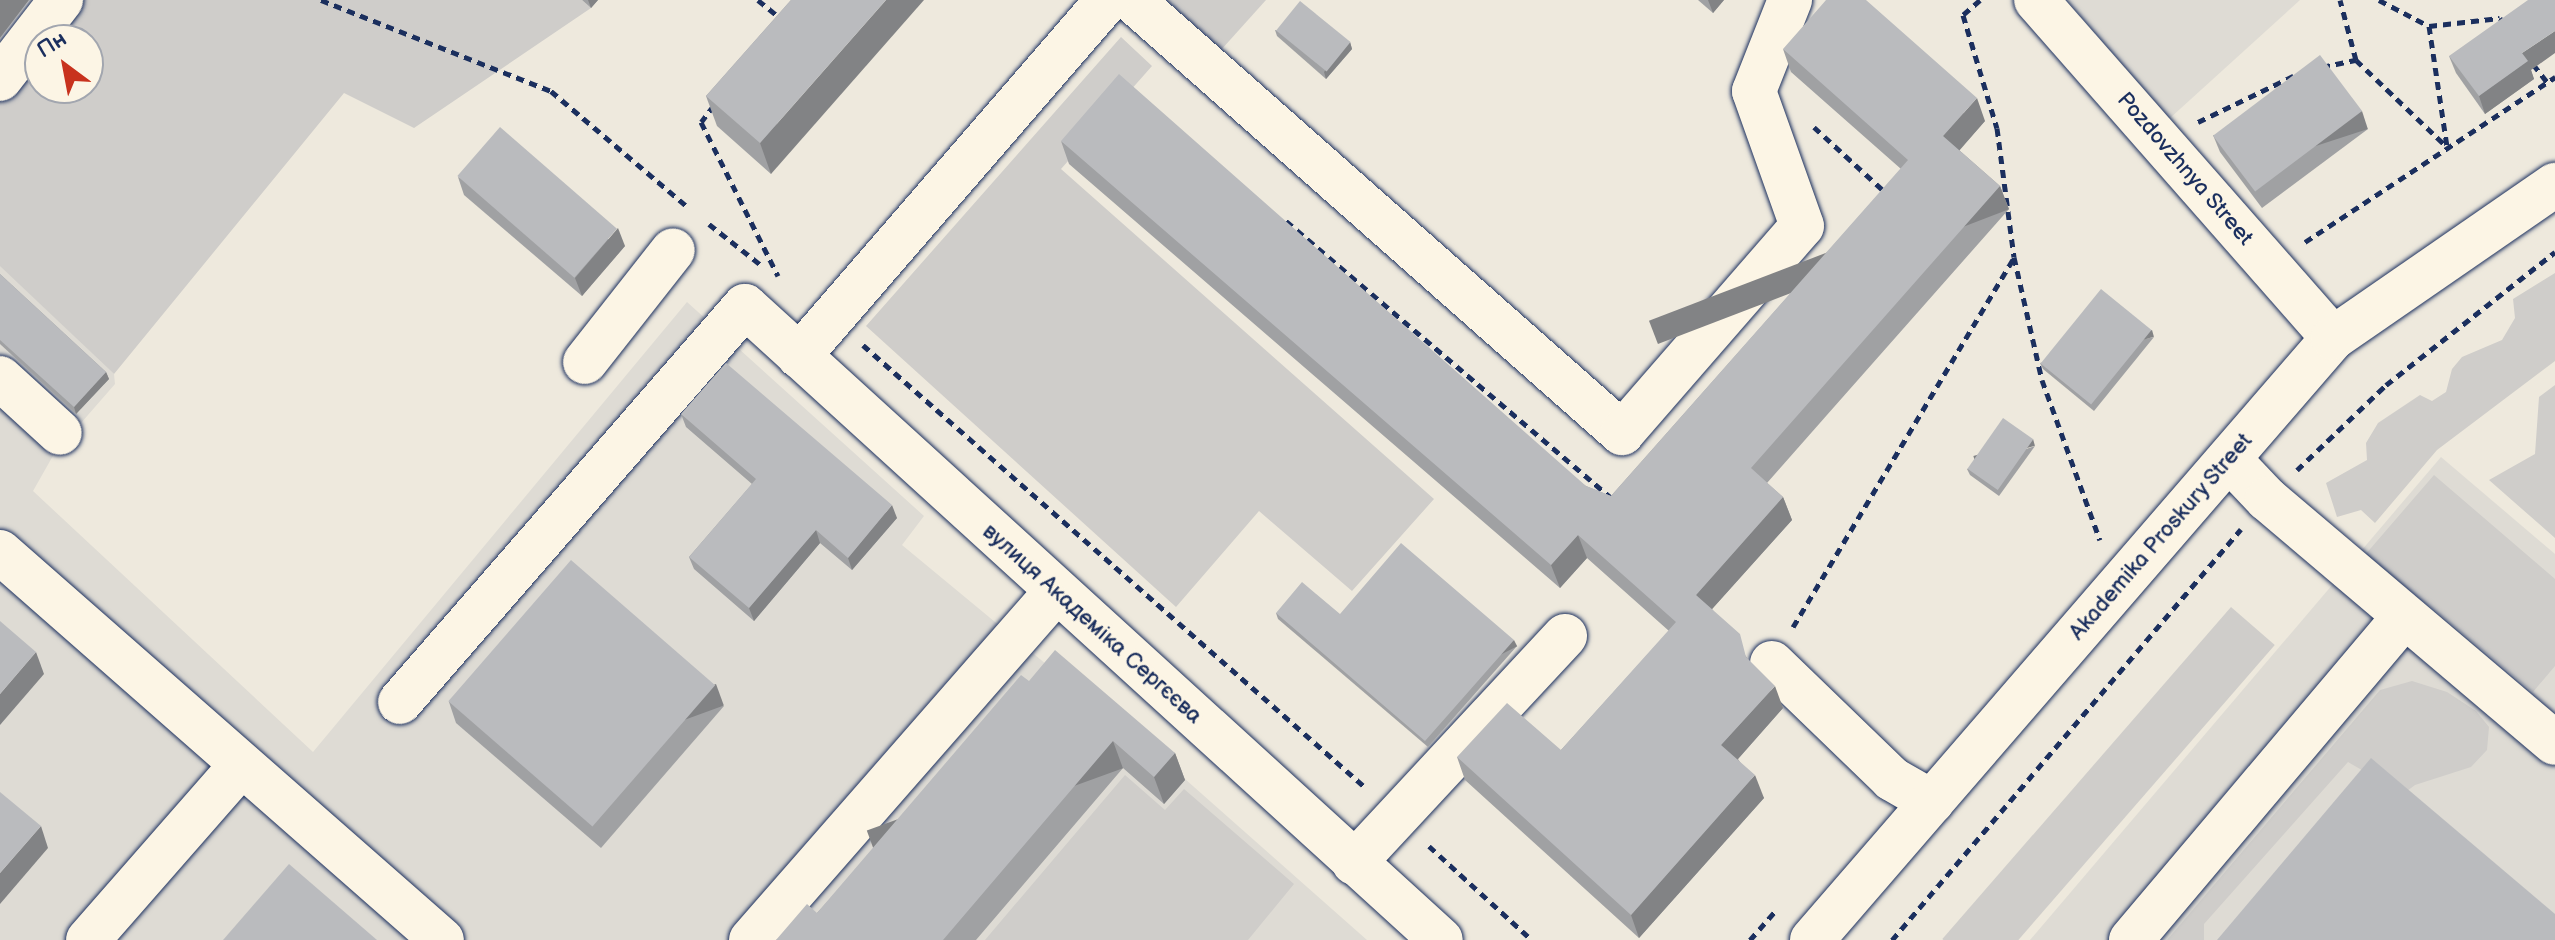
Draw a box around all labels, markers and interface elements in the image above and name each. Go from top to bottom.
north arrow [24,24,104,104]
text: Пн [32,26,72,64]
street label: Pozdovzhnya Street [2111,87,2259,251]
street label: Akademika Proskury Street [2063,428,2259,646]
street label: вулиця Академіка Сергєєва [977,519,1207,729]

